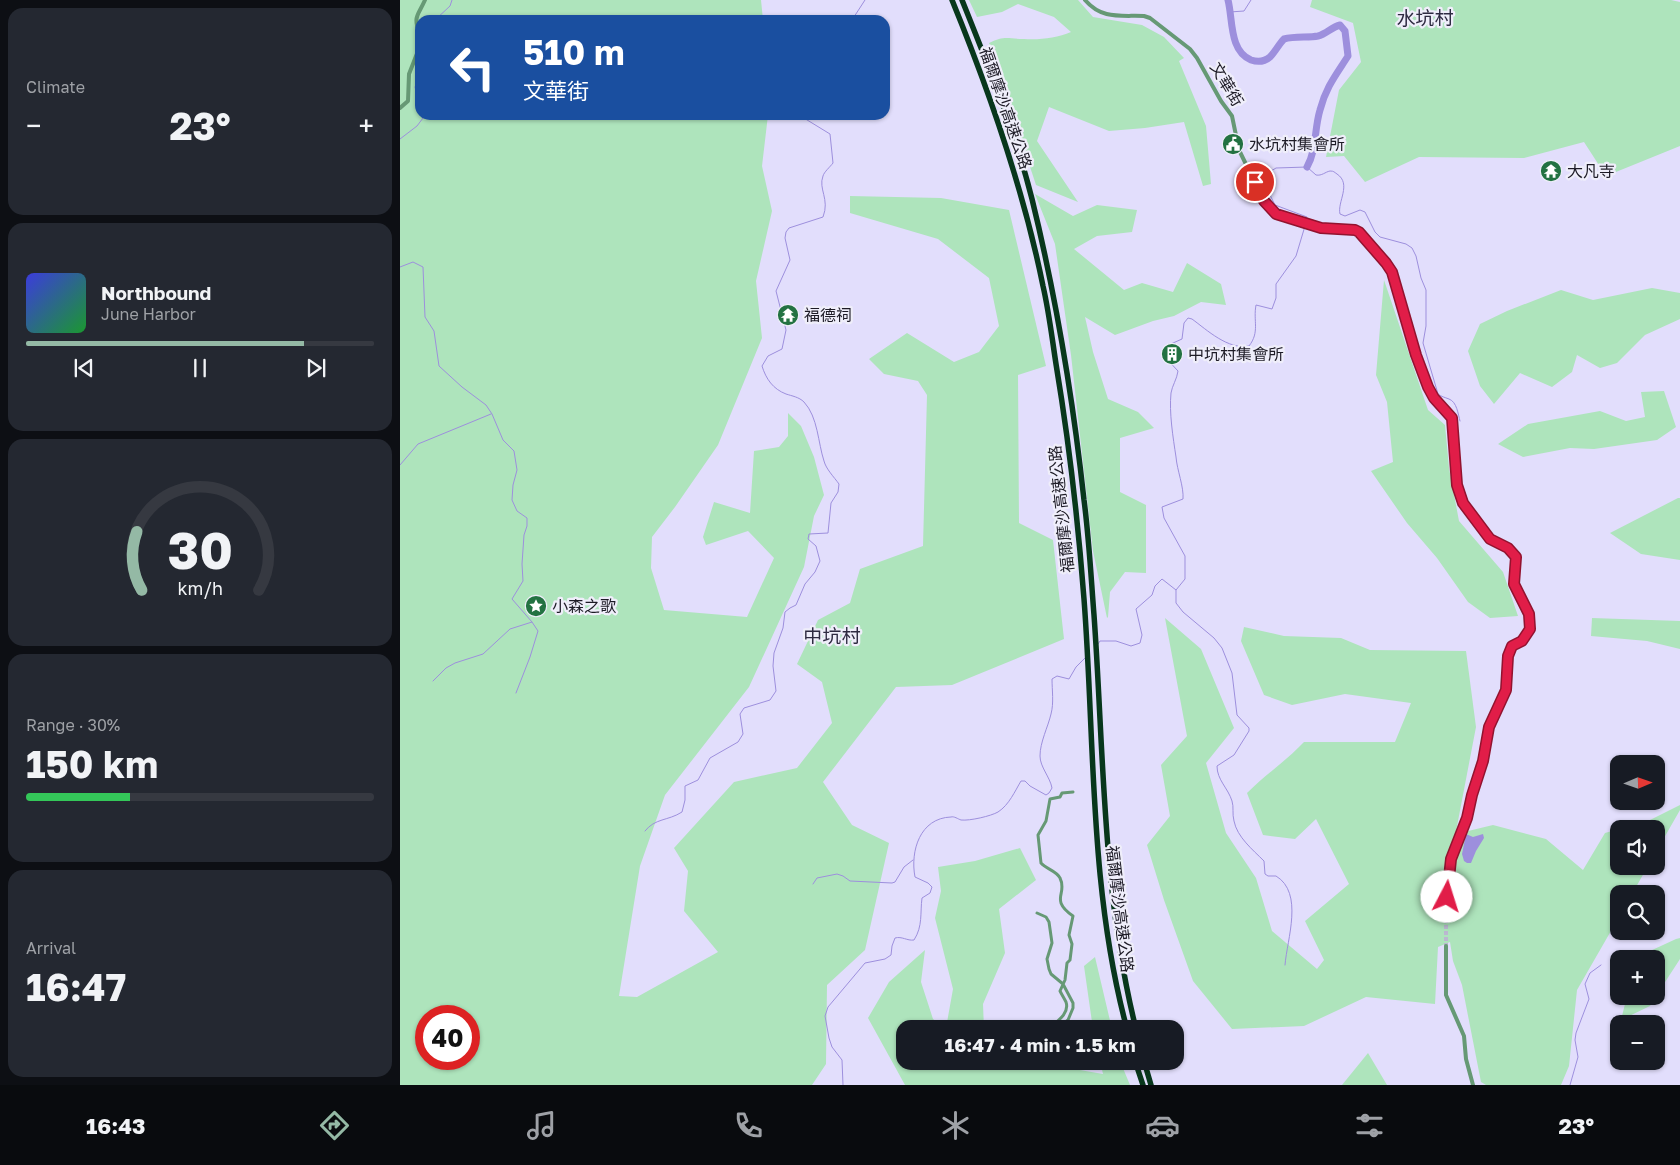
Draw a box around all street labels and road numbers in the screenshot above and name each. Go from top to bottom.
street label: 福爾摩沙高速公路 [976,44,1036,172]
street label: 文華街 [1206,58,1248,110]
street label: 福爾摩沙高速公路 [1044,444,1078,574]
street label: 福爾摩沙高速公路 [1102,844,1138,974]

